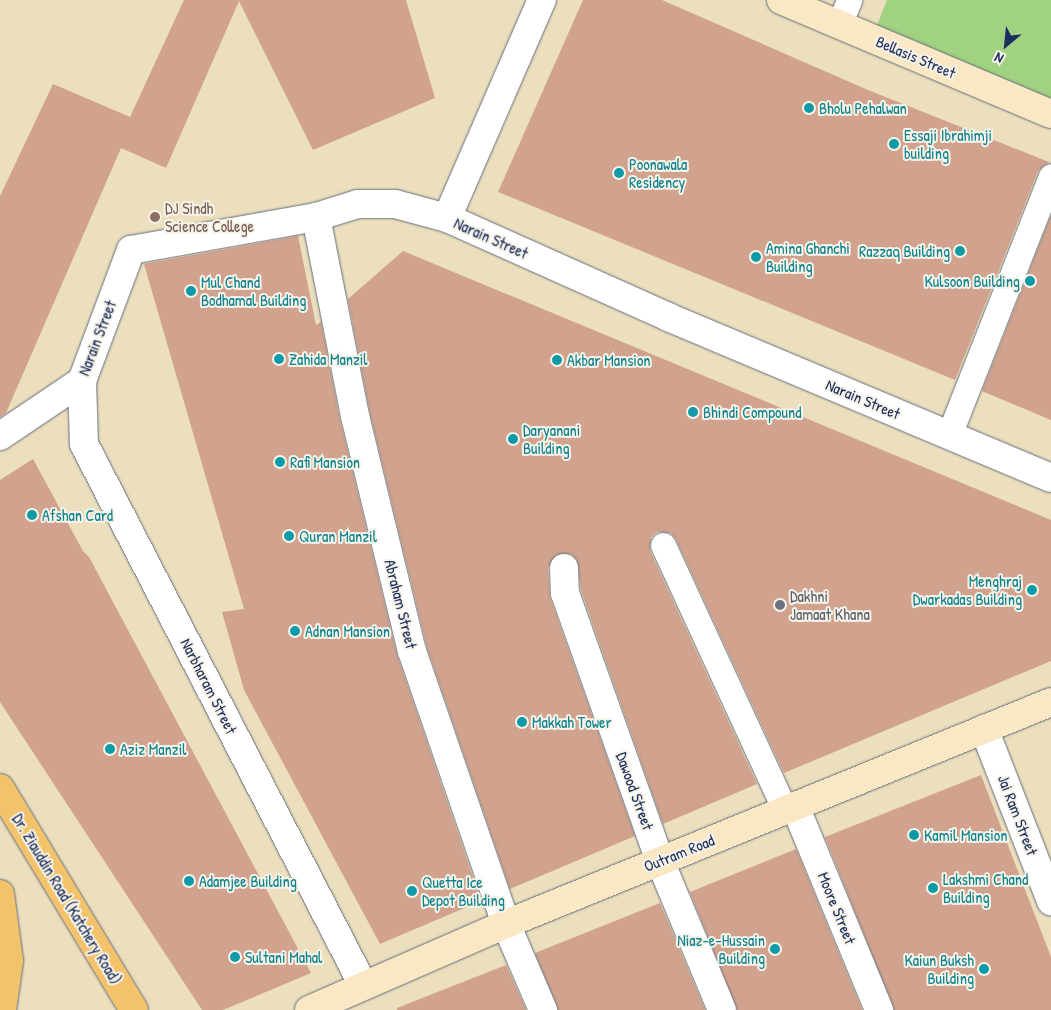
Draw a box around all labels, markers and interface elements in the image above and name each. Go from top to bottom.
north arrow [981,20,1031,70]
street label: Bellasis Street [873,32,959,82]
text: N [991,49,1006,69]
place label: Bholu Pehalwan [819,98,907,118]
marker: Bholu Pehalwan [803,102,815,114]
place label: Essaji Ibrahimji building [904,125,992,163]
marker: Essaji Ibrahimji building [888,138,900,150]
place label: Poonawala Residency [629,154,687,192]
marker: Poonawala Residency [613,167,625,179]
place label: DJ Sindh Science College [165,198,254,236]
marker: DJ Sindh Science College [149,211,161,223]
street label: Narain Street [451,213,531,263]
place label: Amina Ghanchi Building [766,238,850,276]
place label: Razzaq Building [859,241,950,261]
marker: Razzaq Building [954,245,966,257]
marker: Amina Ghanchi Building [750,251,762,263]
place label: Kulsoon Building [924,271,1020,291]
place label: Mul Chand Bodhamal Building [201,272,306,310]
marker: Kulsoon Building [1024,275,1036,287]
marker: Mul Chand Bodhamal Building [185,285,197,297]
street label: Narain Street [74,298,120,378]
place label: Zahida Manzil [289,349,368,369]
place label: Akbar Mansion [567,350,651,370]
marker: Zahida Manzil [273,353,285,365]
marker: Akbar Mansion [551,354,563,366]
street label: Narain Street [823,375,903,423]
place label: Bhindi Compound [703,402,801,422]
marker: Bhindi Compound [687,406,699,418]
place label: Daryanani Building [523,420,580,458]
marker: Daryanani Building [507,433,519,445]
place label: Rafi Mansion [290,452,360,472]
marker: Rafi Mansion [274,456,286,468]
place label: Afshan Card [42,505,113,525]
marker: Afshan Card [26,509,38,521]
place label: Quran Manzil [299,526,377,546]
marker: Quran Manzil [283,530,295,542]
street label: Abraham Street [381,557,421,651]
place label: Menghraj Dwarkadas Building [913,571,1022,609]
marker: Menghraj Dwarkadas Building [1026,584,1038,596]
place label: Dakhni Jamaat Khana [790,586,870,624]
marker: Dakhni Jamaat Khana [774,599,786,611]
place label: Adnan Mansion [305,621,390,641]
marker: Adnan Mansion [289,625,301,637]
street label: Narbharam Street [177,635,241,737]
place label: Makkah Tower [532,712,612,732]
marker: Makkah Tower [516,716,528,728]
place label: Aziz Manzil [120,739,186,759]
marker: Aziz Manzil [104,743,116,755]
street label: Dawood Street [612,749,658,833]
street label: Jai Ram Street [994,772,1042,858]
street label: Dr. Ziauddin Road (Katchery Road) [8,810,126,988]
place label: Kamil Mansion [924,825,1007,845]
marker: Kamil Mansion [908,829,920,841]
street label: Outram Road [641,830,717,876]
street label: Moore Street [814,869,860,947]
place label: Lakshmi Chand Building [943,869,1028,907]
place label: Adamjee Building [199,871,297,891]
place label: Quetta Ice Depot Building [422,872,505,910]
marker: Adamjee Building [183,875,195,887]
marker: Lakshmi Chand Building [927,882,939,894]
marker: Quetta Ice Depot Building [406,885,418,897]
place label: Niaz-e-Hussain Building [677,930,765,968]
marker: Niaz-e-Hussain Building [769,943,781,955]
place label: Sultani Mahal [245,947,322,967]
place label: Kaiun Buksh Building [904,950,974,988]
marker: Sultani Mahal [229,951,241,963]
marker: Kaiun Buksh Building [978,963,990,975]

